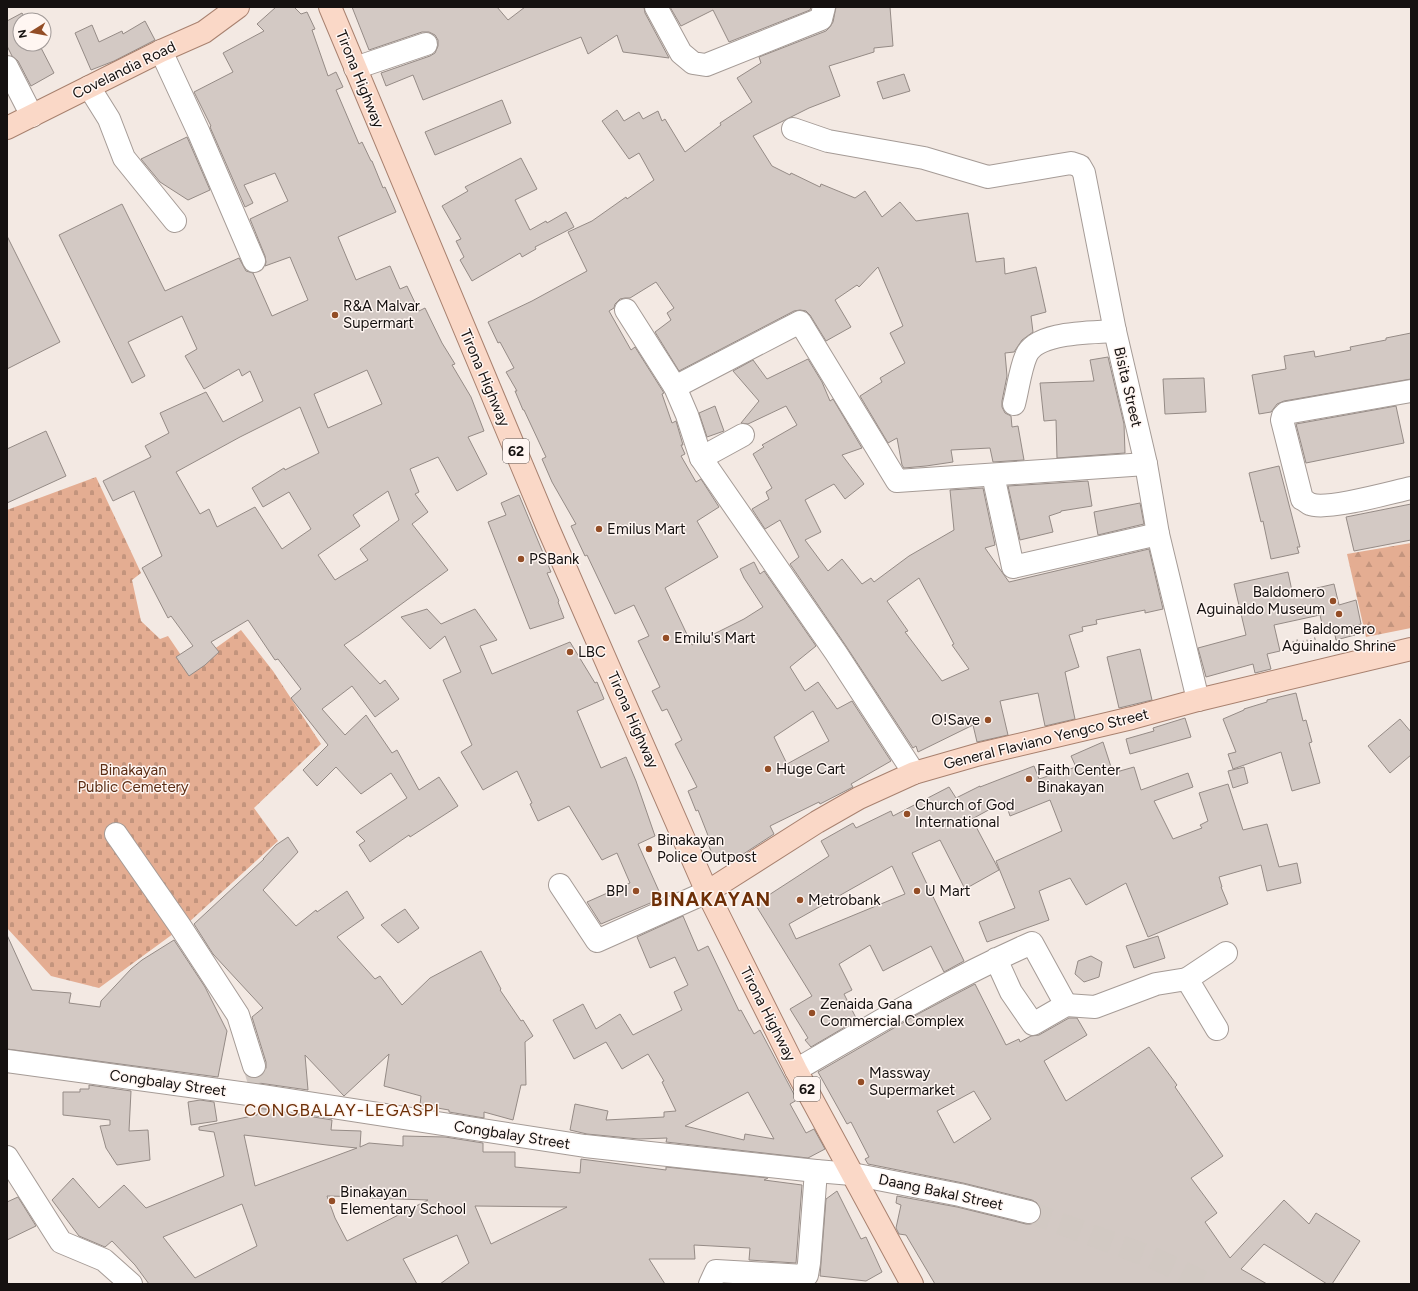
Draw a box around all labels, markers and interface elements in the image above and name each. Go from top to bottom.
north arrow [12,12,52,52]
street label: Tirona Highway [332,27,388,131]
text: N [15,28,30,39]
street label: Covelandia Road [69,37,179,103]
place label: R&A Malvar Supermart [343,297,420,332]
marker: R&A Malvar Supermart [330,310,340,320]
street label: Tirona Highway [456,327,514,430]
street label: Bisita Street [1110,345,1146,429]
road number: 62 [503,439,529,463]
place label: Emilus Mart [607,520,686,538]
marker: Emilus Mart [594,524,604,534]
place label: PSBank [529,550,580,568]
marker: PSBank [516,554,526,564]
place label: Baldomero Aguinaldo Museum [1196,583,1325,618]
marker: Baldomero Aguinaldo Museum [1328,596,1338,606]
marker: Baldomero Aguinaldo Shrine [1334,609,1344,619]
place label: Baldomero Aguinaldo Shrine [1282,620,1396,655]
place label: Emilu's Mart [674,629,756,647]
marker: Emilu's Mart [661,633,671,643]
place label: LBC [578,643,606,661]
marker: LBC [565,647,575,657]
street label: Tirona Highway [604,669,662,771]
street label: General Flaviano Yengco Street [942,705,1151,773]
place label: O!Save [931,711,980,729]
marker: O!Save [983,715,993,725]
place label: Huge Cart [776,760,846,778]
park label: Binakayan Public Cemetery [77,761,189,796]
place label: Faith Center Binakayan [1037,761,1120,796]
marker: Huge Cart [763,764,773,774]
marker: Faith Center Binakayan [1024,774,1034,784]
place label: Church of God International [915,796,1015,831]
marker: Church of God International [902,809,912,819]
place label: Binakayan Police Outpost [657,831,757,866]
marker: Binakayan Police Outpost [644,844,654,854]
place label: BPI [606,882,628,900]
place label: U Mart [925,882,971,900]
marker: BPI [631,886,641,896]
marker: U Mart [912,886,922,896]
district label: BINAKAYAN [651,888,771,911]
place label: Metrobank [808,891,881,909]
marker: Metrobank [795,895,805,905]
street label: Tirona Highway [736,964,800,1065]
place label: Zenaida Gana Commercial Complex [820,995,964,1030]
marker: Zenaida Gana Commercial Complex [807,1008,817,1018]
place label: Massway Supermarket [869,1064,955,1099]
street label: Congbalay Street [109,1066,228,1100]
road number: 62 [794,1077,820,1101]
marker: Massway Supermarket [856,1077,866,1087]
district label: CONGBALAY-LEGASPI [244,1100,440,1120]
street label: Congbalay Street [453,1117,572,1153]
street label: Daang Bakal Street [877,1170,1005,1214]
place label: Binakayan Elementary School [340,1183,466,1218]
marker: Binakayan Elementary School [327,1196,337,1206]

